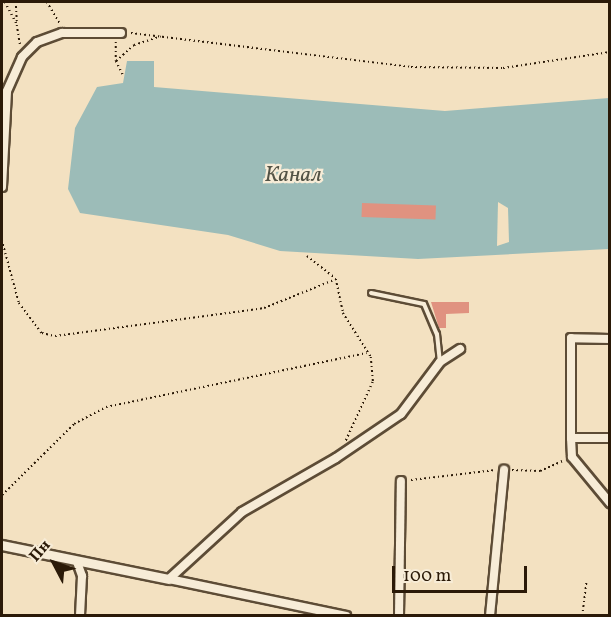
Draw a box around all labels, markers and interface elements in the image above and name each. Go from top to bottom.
water label: Канал [265,163,321,189]
north arrow [24,533,84,593]
text: Пн [25,535,56,567]
scale bar [395,554,530,592]
text: 100 m [403,564,452,589]

